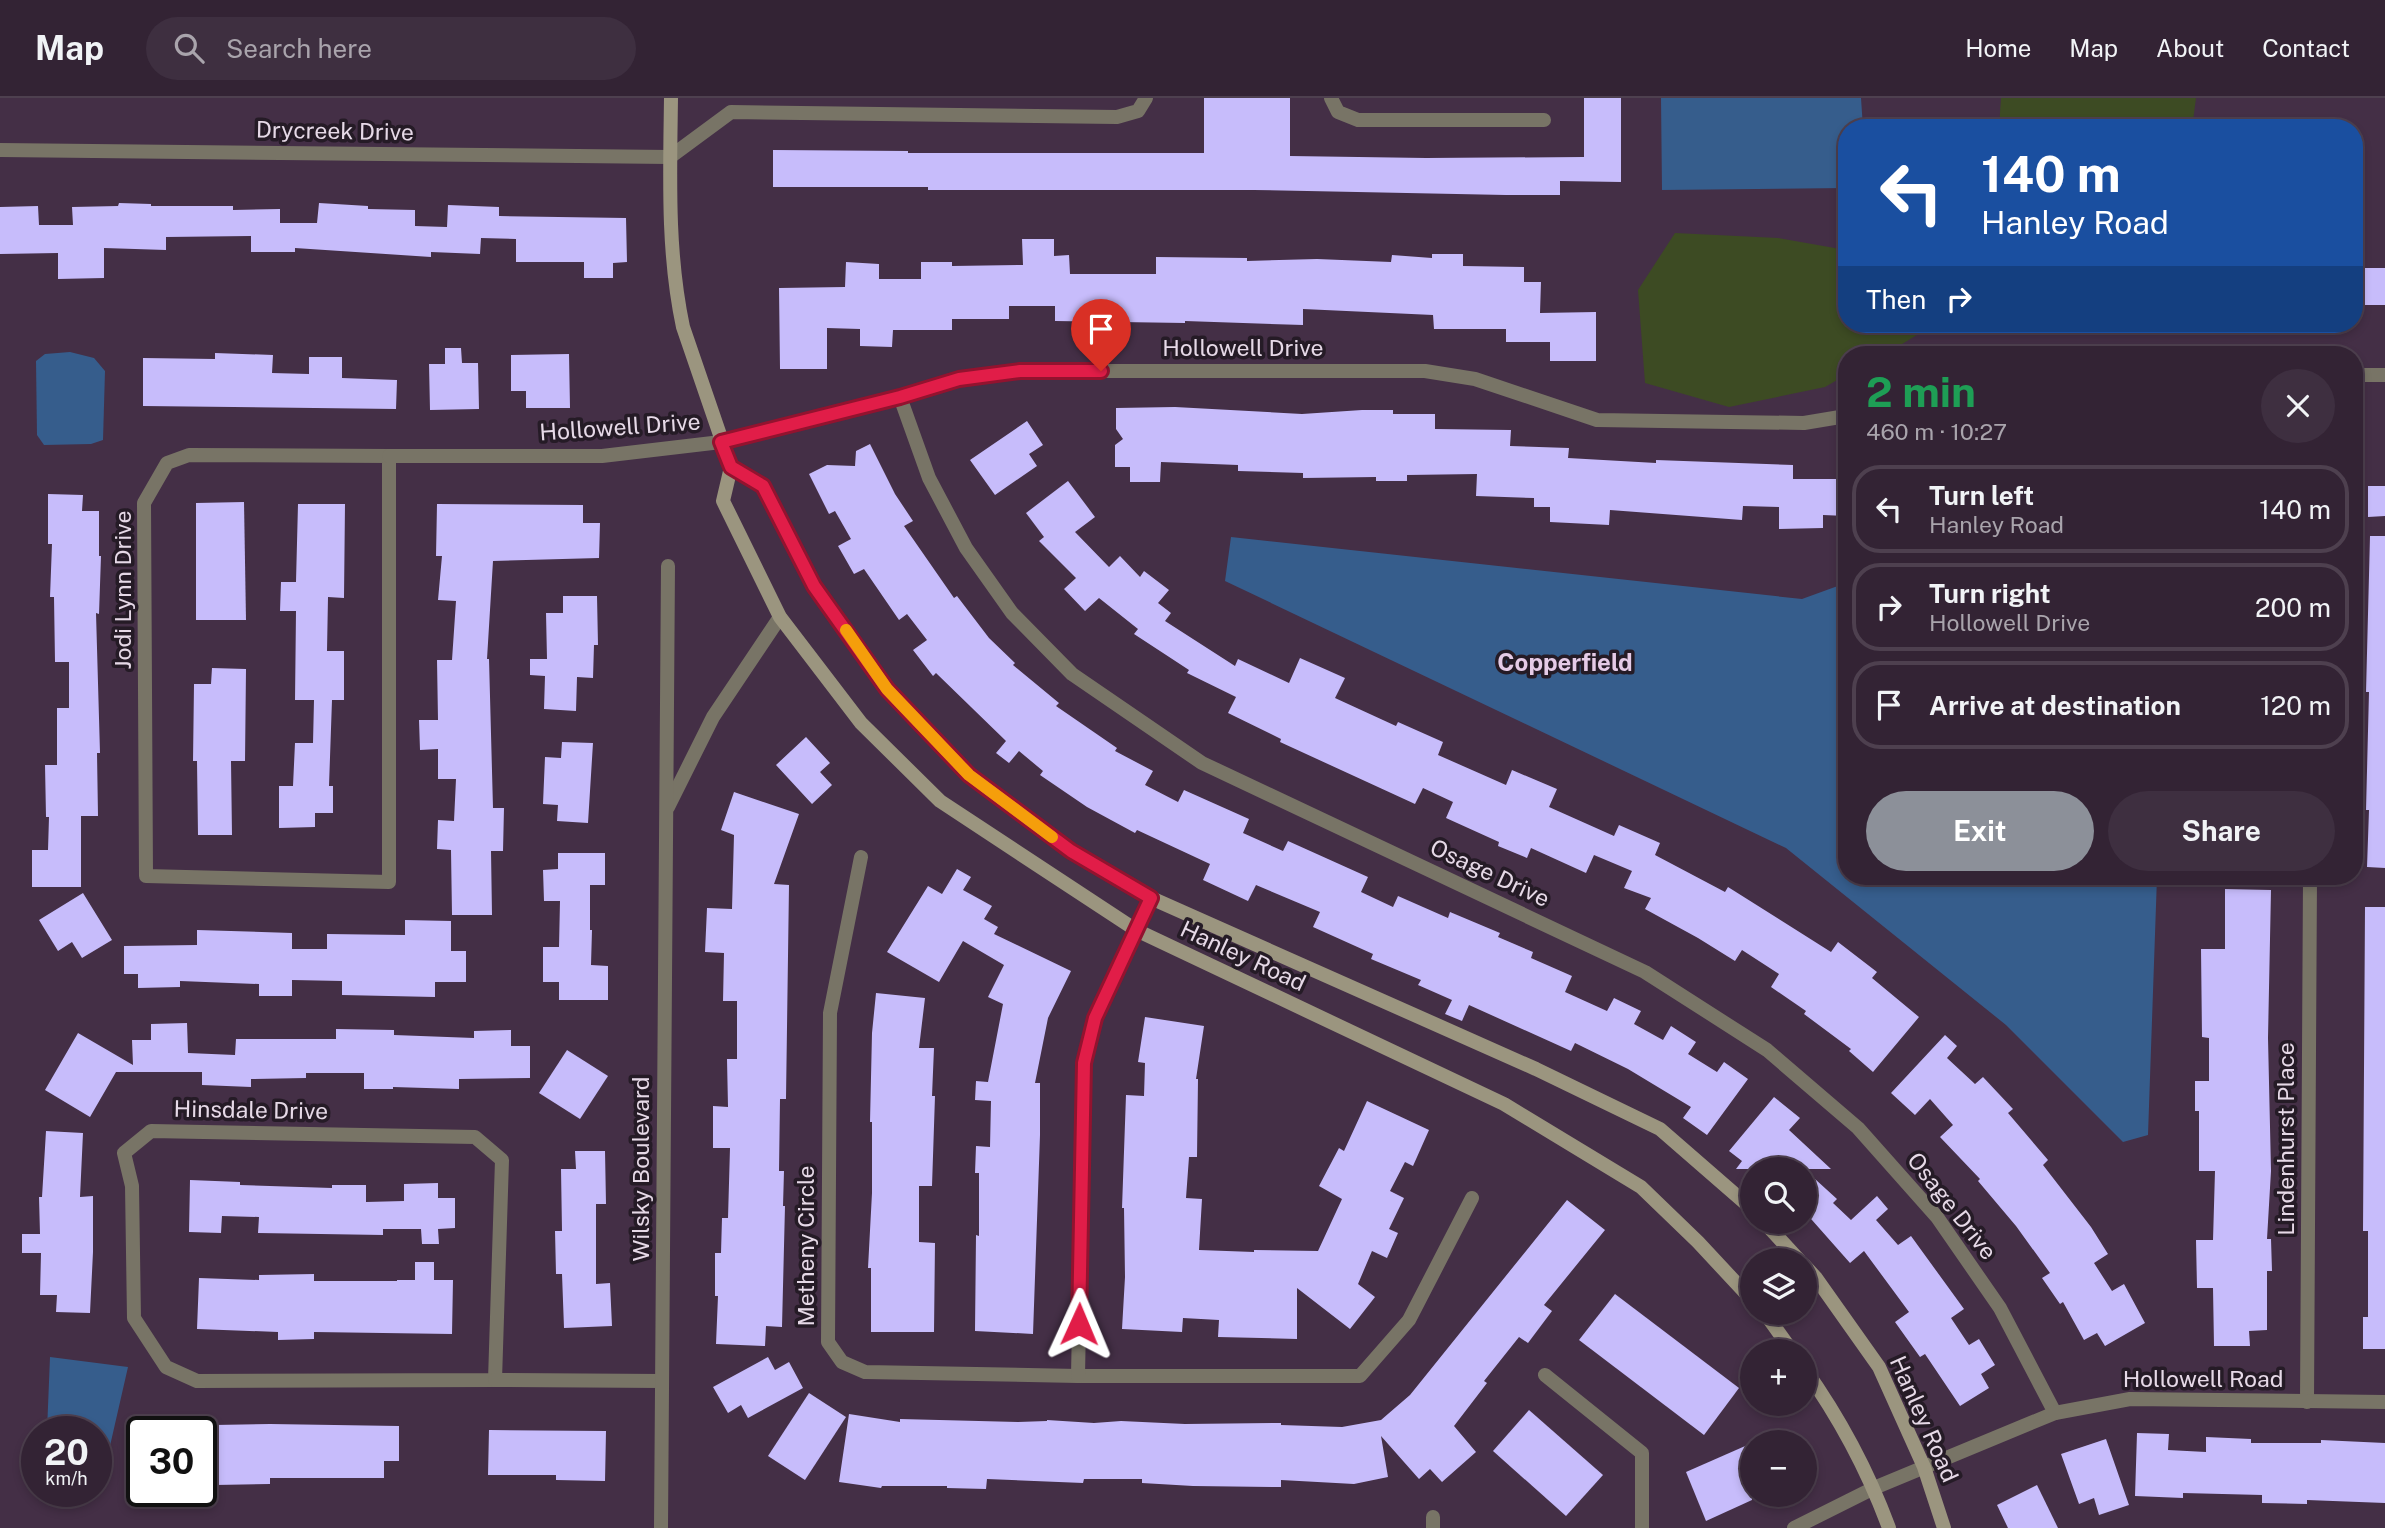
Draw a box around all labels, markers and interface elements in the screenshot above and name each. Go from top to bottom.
search box [146,17,636,80]
text: Map [35,29,104,67]
icon: search [170,29,208,67]
text: Search here [226,33,372,64]
text: Home [1965,34,2031,62]
text: Map [2069,34,2118,62]
text: About [2156,34,2224,62]
text: Contact [2262,34,2350,62]
street label: Drycreek Drive [256,116,414,145]
text: 140 m [1981,145,2121,203]
icon: left [1866,147,1957,238]
text: Hanley Road [1981,204,2169,241]
icon: right [1940,280,1978,318]
text: Then [1866,284,1926,315]
pin [1071,299,1131,371]
icon: arrive [1082,310,1120,348]
street label: Hollowell Drive [1162,334,1324,361]
text: 2 min [1866,367,1976,416]
button: close [2261,369,2335,443]
street label: Hollowell Drive [539,407,701,446]
text: 460 m · 10:27 [1866,418,2007,445]
text: Turn left [1929,480,2034,511]
icon: left [1870,490,1908,528]
text: 140 m [2259,494,2331,525]
street label: Jodi Lynn Drive [109,511,136,669]
text: Hanley Road [1929,511,2064,538]
text: Turn right [1929,578,2051,609]
icon: right [1870,588,1908,626]
text: 200 m [2255,592,2331,623]
text: Hollowell Drive [1929,609,2090,636]
district label: Copperfield [1497,648,1633,676]
icon: arrive [1870,686,1908,724]
text: Arrive at destination [1929,690,2181,721]
text: 120 m [2260,690,2331,721]
button: Exit [1866,791,2094,871]
button: Share [2108,791,2335,871]
street label: Osage Drive [1426,833,1554,912]
street label: Hanley Road [1176,915,1310,996]
street label: Lindenhurst Place [2272,1042,2299,1236]
street label: Wilsky Boulevard [627,1077,654,1261]
street label: Hinsdale Drive [173,1095,329,1124]
street label: Osage Drive [1902,1147,2003,1265]
map controls [1740,1157,1817,1507]
button: search [1740,1157,1817,1234]
street label: Metheny Circle [792,1166,819,1326]
button: layers [1740,1248,1817,1325]
position arrow [1042,1287,1116,1361]
button: + [1740,1339,1817,1416]
street label: Hanley Road [1885,1352,1964,1486]
street label: Hollowell Road [2123,1365,2283,1392]
speed limit sign: 30 [126,1416,217,1507]
button: − [1740,1430,1817,1507]
text: 20 [44,1432,89,1473]
text: km/h [45,1468,88,1489]

